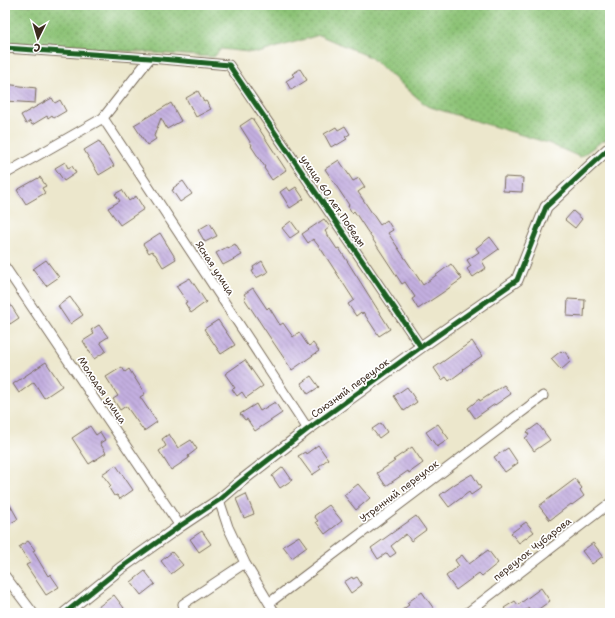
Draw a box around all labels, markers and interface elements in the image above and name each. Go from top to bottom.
north arrow [18,18,58,58]
text: С [33,40,41,55]
street label: улица 60 лет Победы [298,153,368,249]
street label: Ясная улица [193,238,238,298]
street label: Молодая улица [75,354,130,427]
street label: Союзный переулок [308,355,392,421]
street label: Утренний переулок [357,457,442,525]
street label: переулок Чубарова [490,514,574,584]

